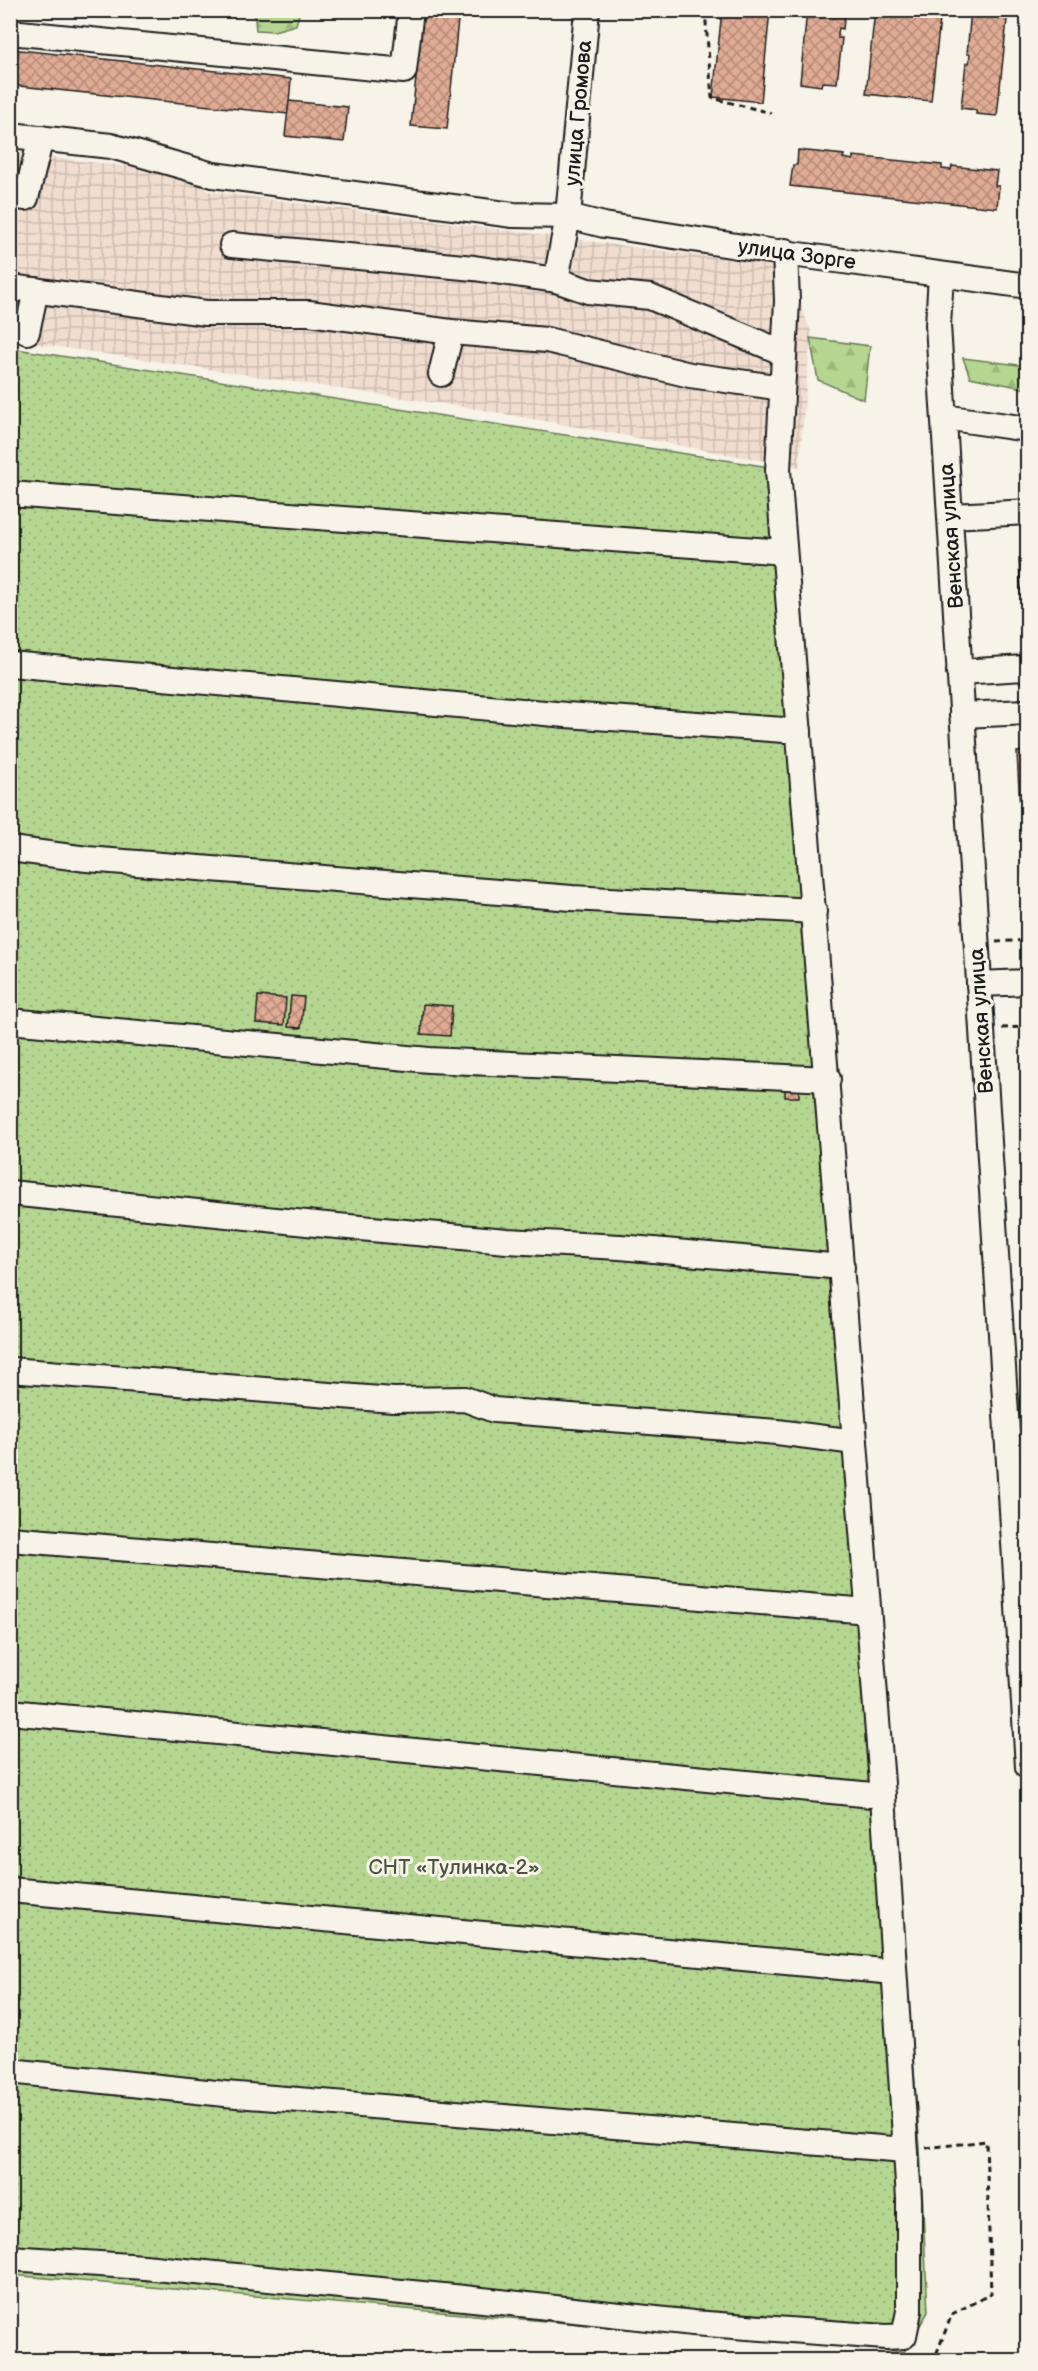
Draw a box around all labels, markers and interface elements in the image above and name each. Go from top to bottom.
street label: улица Громова [560,38,597,187]
street label: улица Зорге [736,234,858,275]
street label: Венская улица [934,462,969,610]
street label: Венская улица [964,947,999,1095]
park label: СНТ «Тулинка-2» [368,1855,540,1880]

